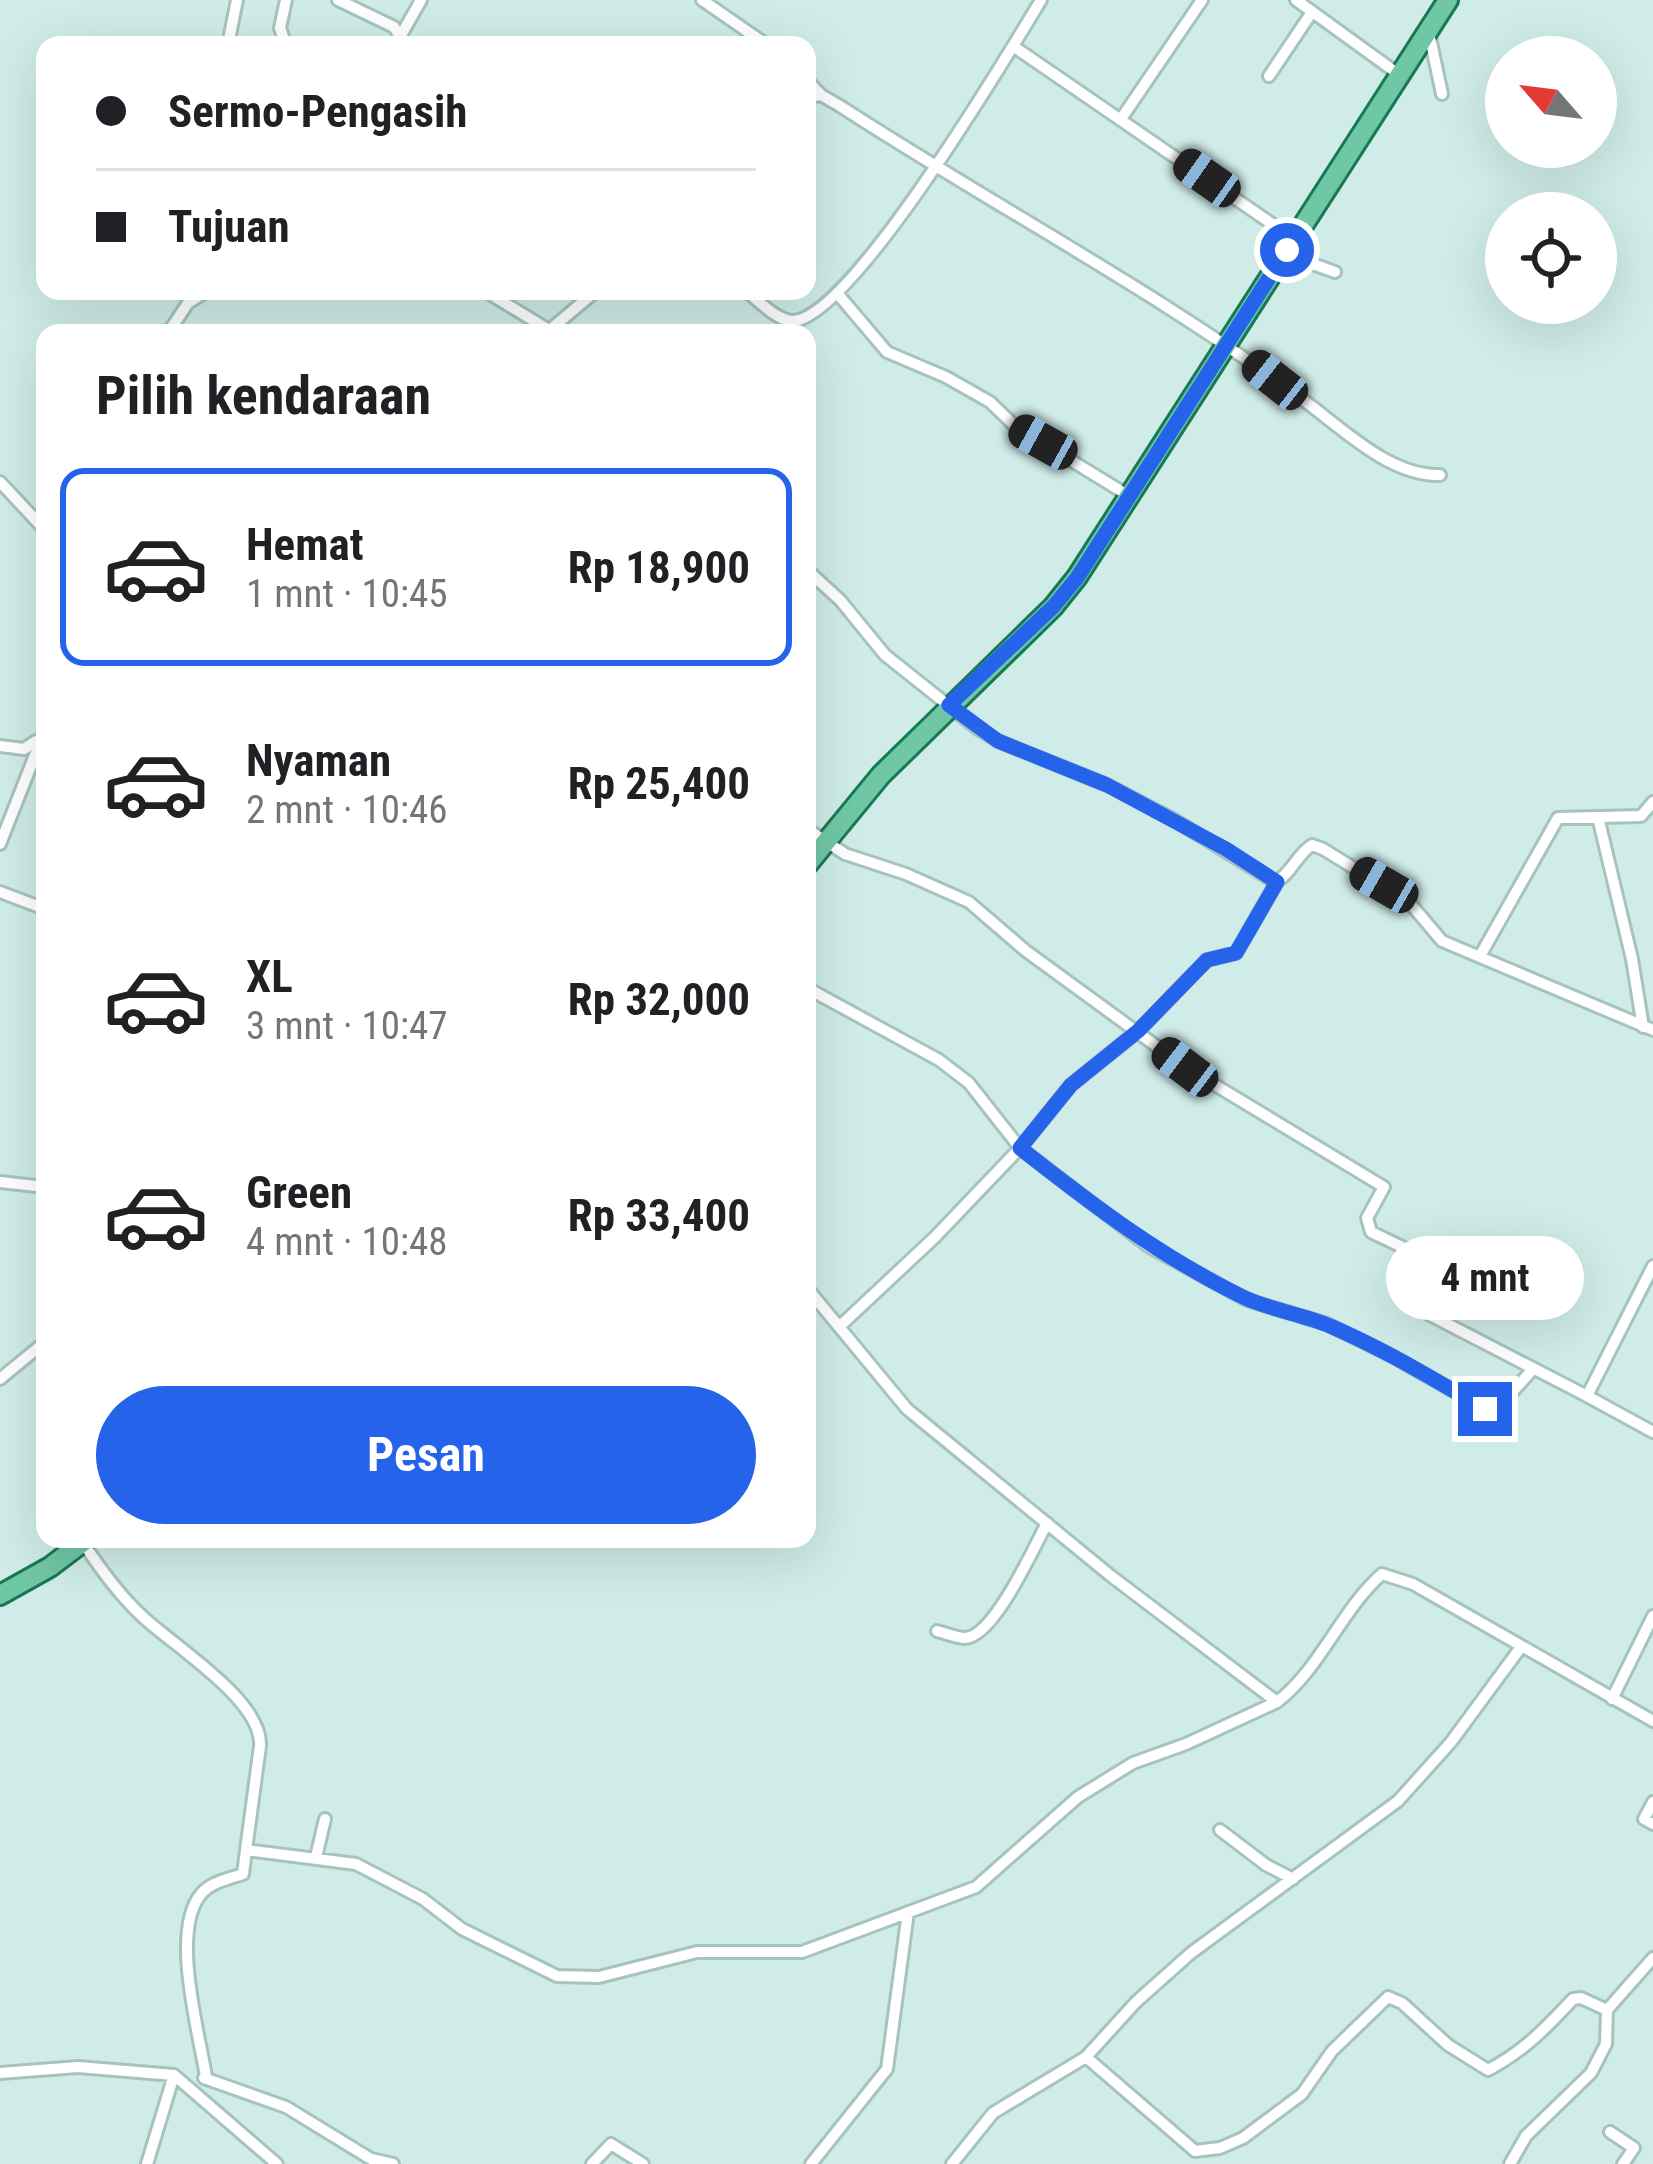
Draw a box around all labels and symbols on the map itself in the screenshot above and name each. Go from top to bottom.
north arrow [1485,36,1617,168]
car [1167,143,1247,213]
route start [1260,223,1314,277]
car [1236,344,1314,416]
car [1003,409,1083,475]
car [1344,851,1424,919]
car [1145,1031,1225,1103]
callout: 4 mnt [1386,1235,1584,1319]
route end [1458,1382,1512,1436]

